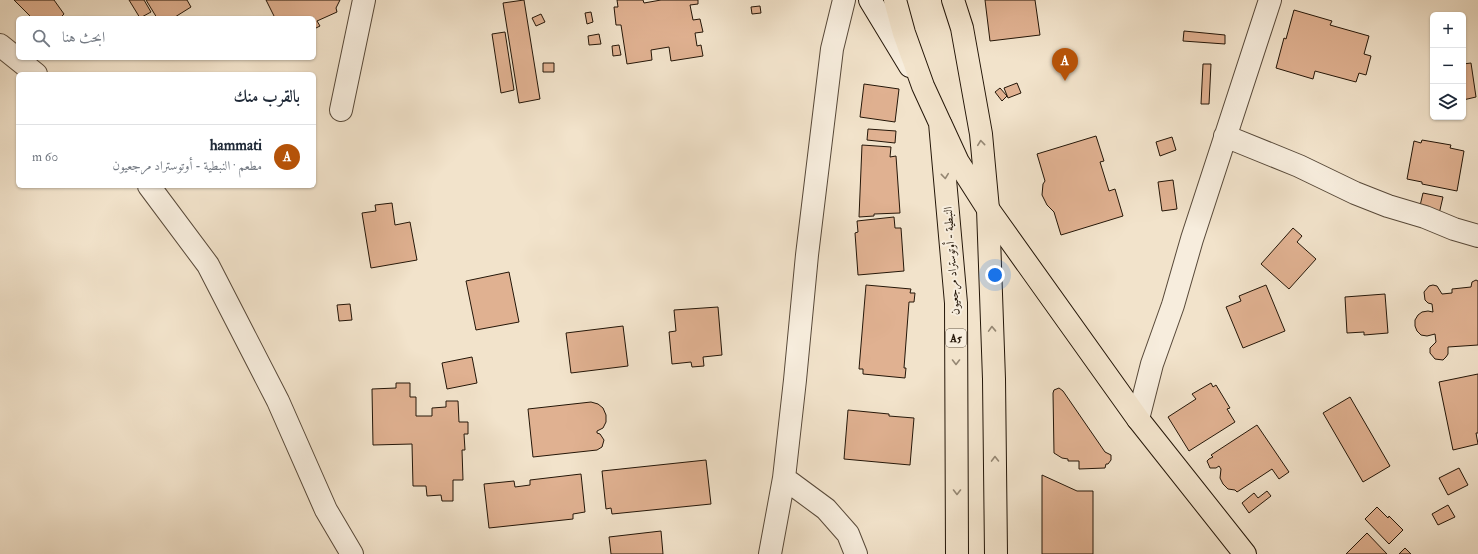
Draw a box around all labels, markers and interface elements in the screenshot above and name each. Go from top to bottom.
map controls [1430,12,1466,120]
button: + [1430,12,1466,48]
search box [16,16,316,60]
icon: search [30,27,52,49]
text: ابحث هنا [62,28,105,47]
pin: A [1052,48,1078,81]
button: − [1430,48,1466,84]
button: layers [1430,84,1466,120]
text: بالقرب منك [234,86,300,107]
text: hammati [210,136,262,155]
one-way arrow [977,140,986,146]
text: 60 m [32,149,58,165]
text: A [283,149,291,165]
text: مطعم · النبطية - أوتوستراد مرجعيون [112,158,262,174]
one-way arrow [941,173,950,179]
street label: النبطية - أوتوستراد مرجعيون [940,206,964,316]
your location [985,265,1005,285]
one-way arrow [988,326,997,332]
road number: A5 [946,329,966,347]
one-way arrow [952,359,960,365]
one-way arrow [991,456,999,462]
one-way arrow [953,489,961,495]

